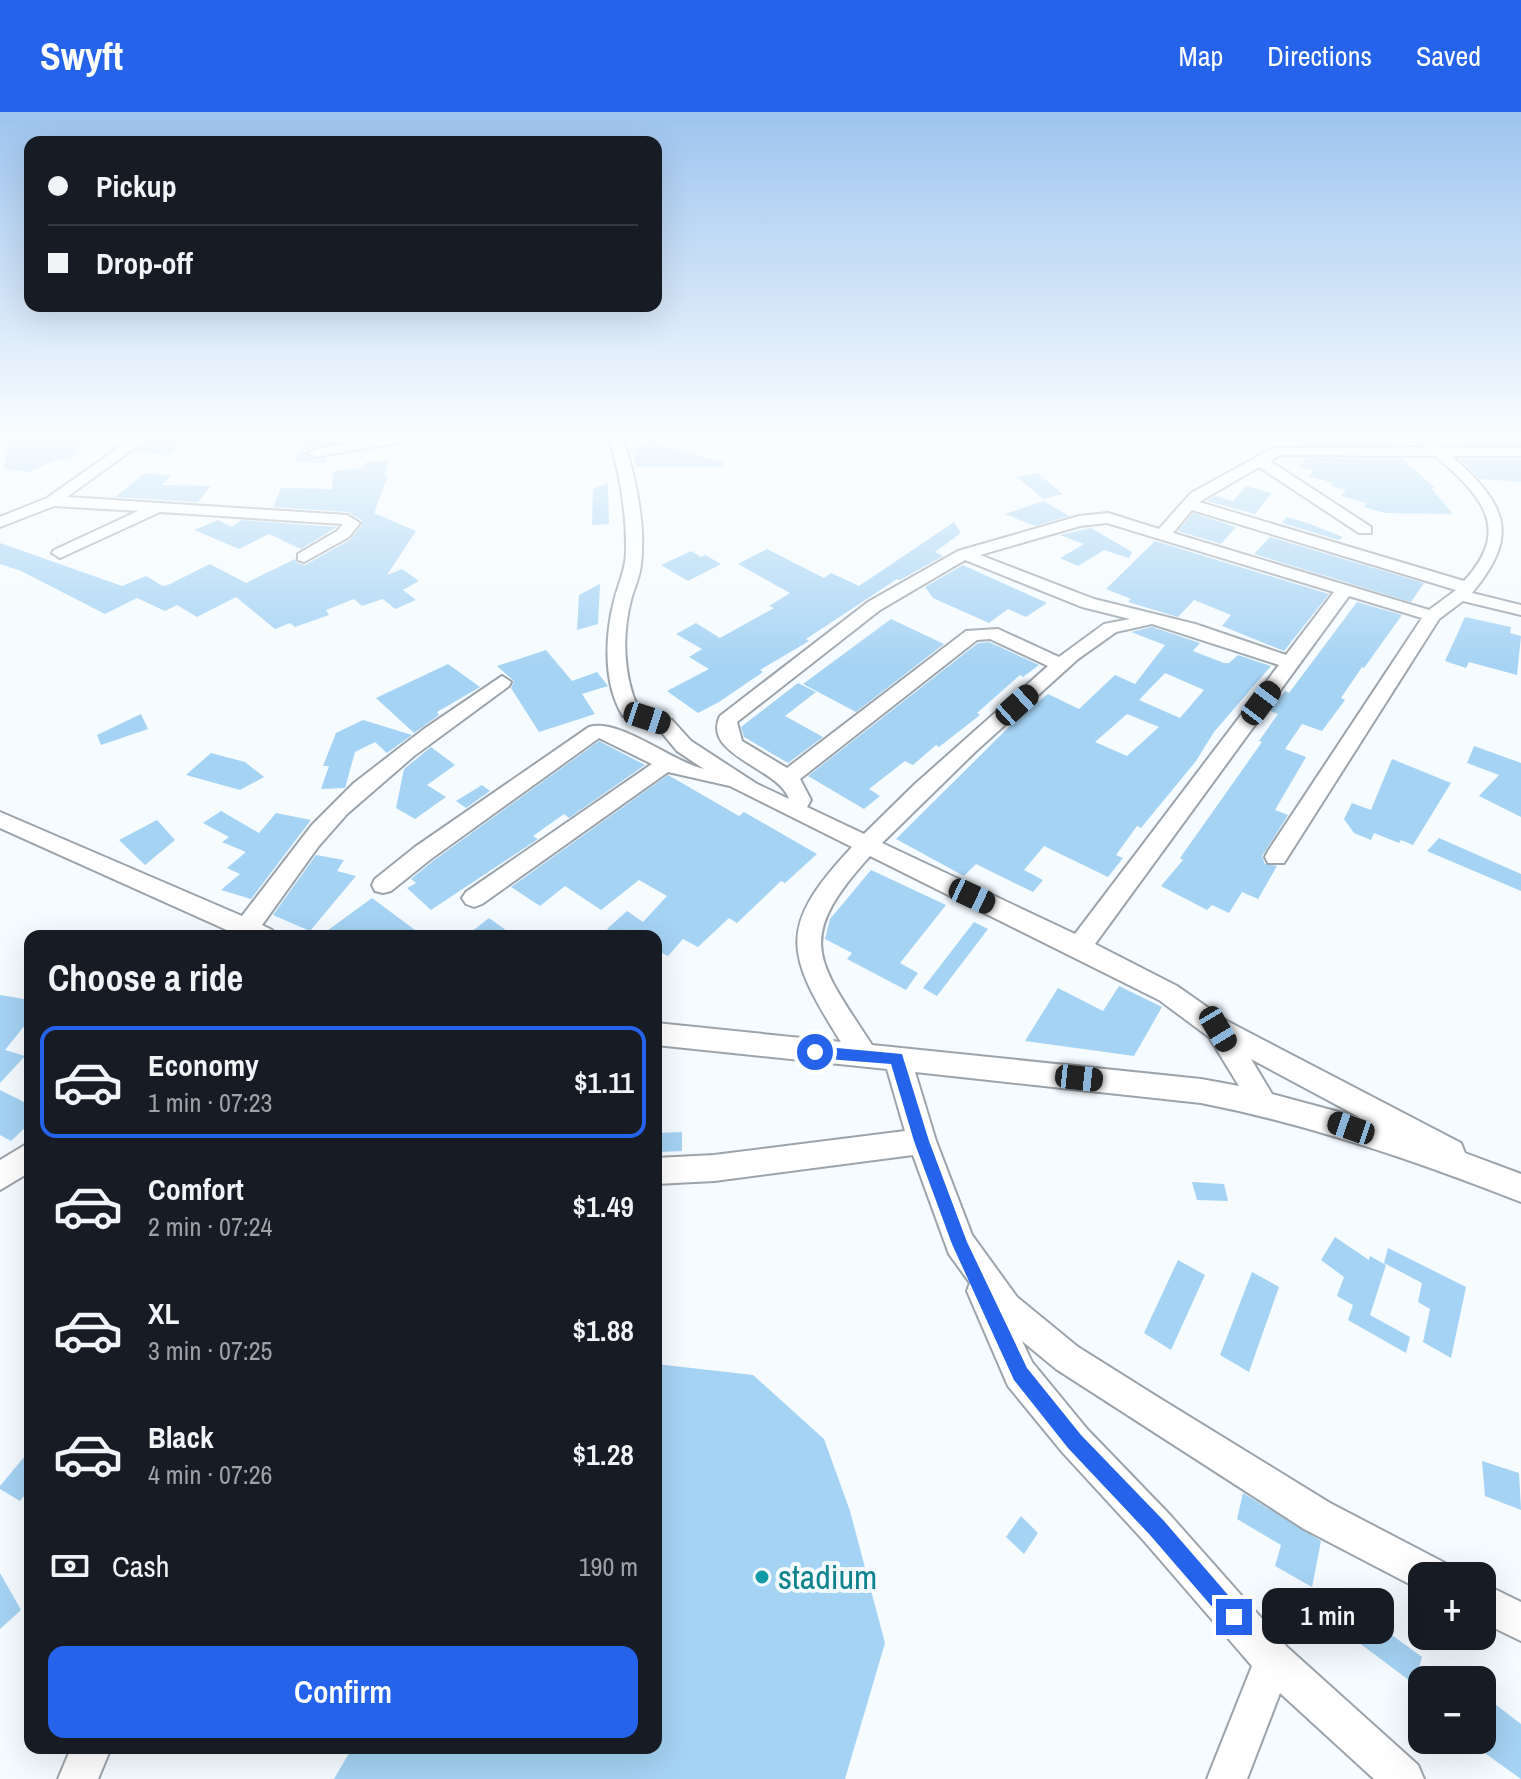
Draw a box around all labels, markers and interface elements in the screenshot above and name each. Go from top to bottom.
text: Swyft [40,31,123,82]
text: Map [1179,37,1223,75]
text: Directions [1267,37,1372,75]
text: Saved [1416,37,1481,75]
text: Pickup [96,166,177,206]
text: Drop-off [96,243,193,283]
car [1237,677,1285,729]
car [991,680,1043,730]
car [620,699,674,737]
car [945,875,999,917]
text: Choose a ride [48,954,243,1002]
car [1195,1002,1241,1056]
route start [797,1034,833,1070]
text: Economy [148,1045,259,1085]
icon: car [52,1046,124,1118]
text: $1.11 [574,1062,634,1102]
car [1054,1064,1104,1092]
text: 1 min · 07:23 [148,1085,272,1120]
car [1324,1109,1378,1147]
text: Comfort [148,1169,244,1209]
icon: car [52,1170,124,1242]
text: $1.49 [572,1186,634,1226]
text: 2 min · 07:24 [148,1209,272,1244]
text: XL [148,1293,179,1333]
icon: car [52,1294,124,1366]
text: $1.88 [572,1310,634,1350]
text: 3 min · 07:25 [148,1333,272,1368]
text: Black [148,1417,214,1457]
icon: car [52,1418,124,1490]
text: $1.28 [572,1434,634,1474]
text: 4 min · 07:26 [148,1457,272,1492]
icon: cash [48,1544,92,1588]
text: Cash [112,1546,169,1586]
text: 190 m [579,1549,638,1584]
place label: stadium [778,1554,877,1600]
map controls [1408,1562,1496,1754]
button: + [1408,1562,1496,1650]
marker: stadium [753,1568,771,1586]
callout: 1 min [1262,1589,1394,1645]
text: 1 min [1301,1598,1355,1633]
route end [1216,1599,1252,1635]
button: Confirm [48,1646,638,1738]
button: − [1408,1666,1496,1754]

